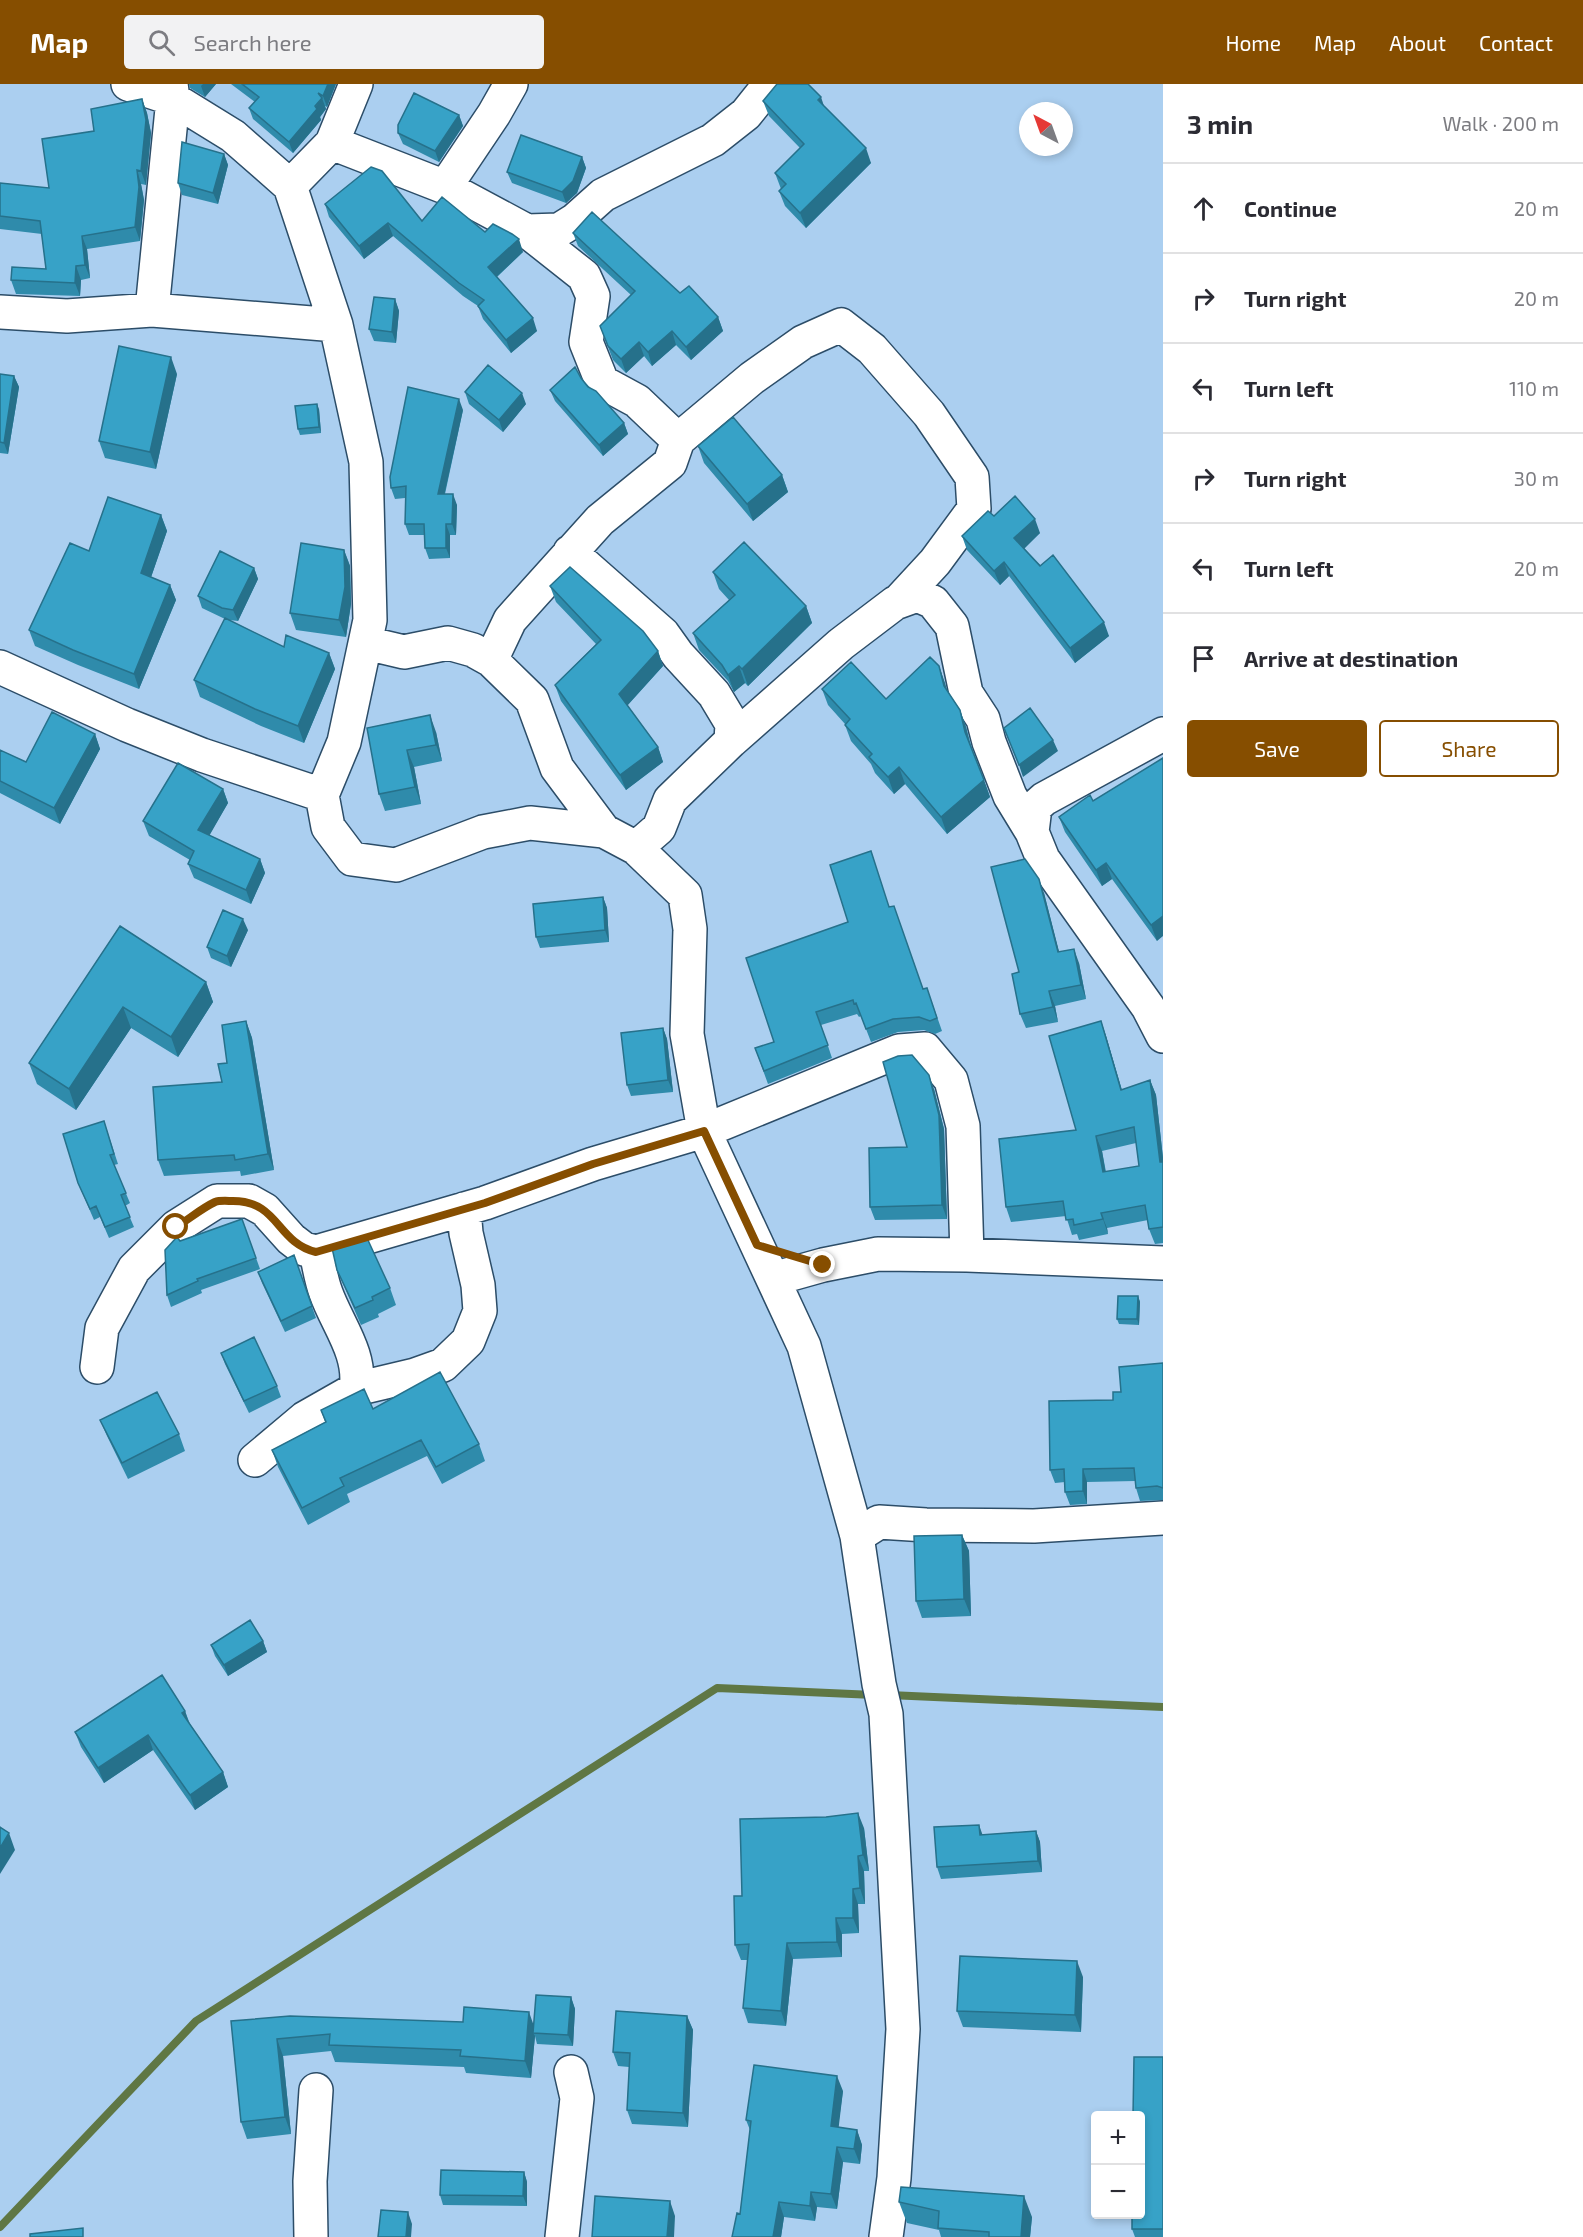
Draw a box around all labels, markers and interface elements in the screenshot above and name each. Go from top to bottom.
search box [124,15,544,69]
text: Map [30,25,88,59]
icon: search [145,26,178,59]
text: Search here [193,29,312,55]
text: Home [1225,30,1281,55]
text: Map [1314,30,1356,55]
text: About [1389,30,1446,55]
text: Contact [1479,30,1553,55]
north arrow [1019,102,1073,156]
text: 3 min [1187,108,1253,139]
text: Walk · 200 m [1442,111,1559,135]
icon: ahead [1187,192,1220,225]
text: Continue [1244,195,1337,221]
text: 20 m [1514,196,1559,220]
icon: right [1187,282,1220,315]
text: Turn right [1244,285,1346,311]
text: 20 m [1514,286,1559,310]
icon: left [1187,372,1220,405]
text: Turn left [1244,375,1333,401]
text: 110 m [1509,376,1559,400]
icon: right [1187,462,1220,495]
text: Turn right [1244,465,1346,491]
text: 30 m [1514,466,1559,490]
icon: left [1187,552,1220,585]
text: Turn left [1244,555,1333,581]
text: 20 m [1514,556,1559,580]
icon: arrive [1187,642,1220,675]
text: Arrive at destination [1244,645,1458,671]
button: Save [1187,720,1367,777]
button: Share [1379,720,1559,777]
route start [162,1213,188,1239]
route end [809,1251,835,1277]
map controls [1091,2111,1145,2219]
button: + [1091,2111,1145,2165]
button: − [1091,2165,1145,2219]

